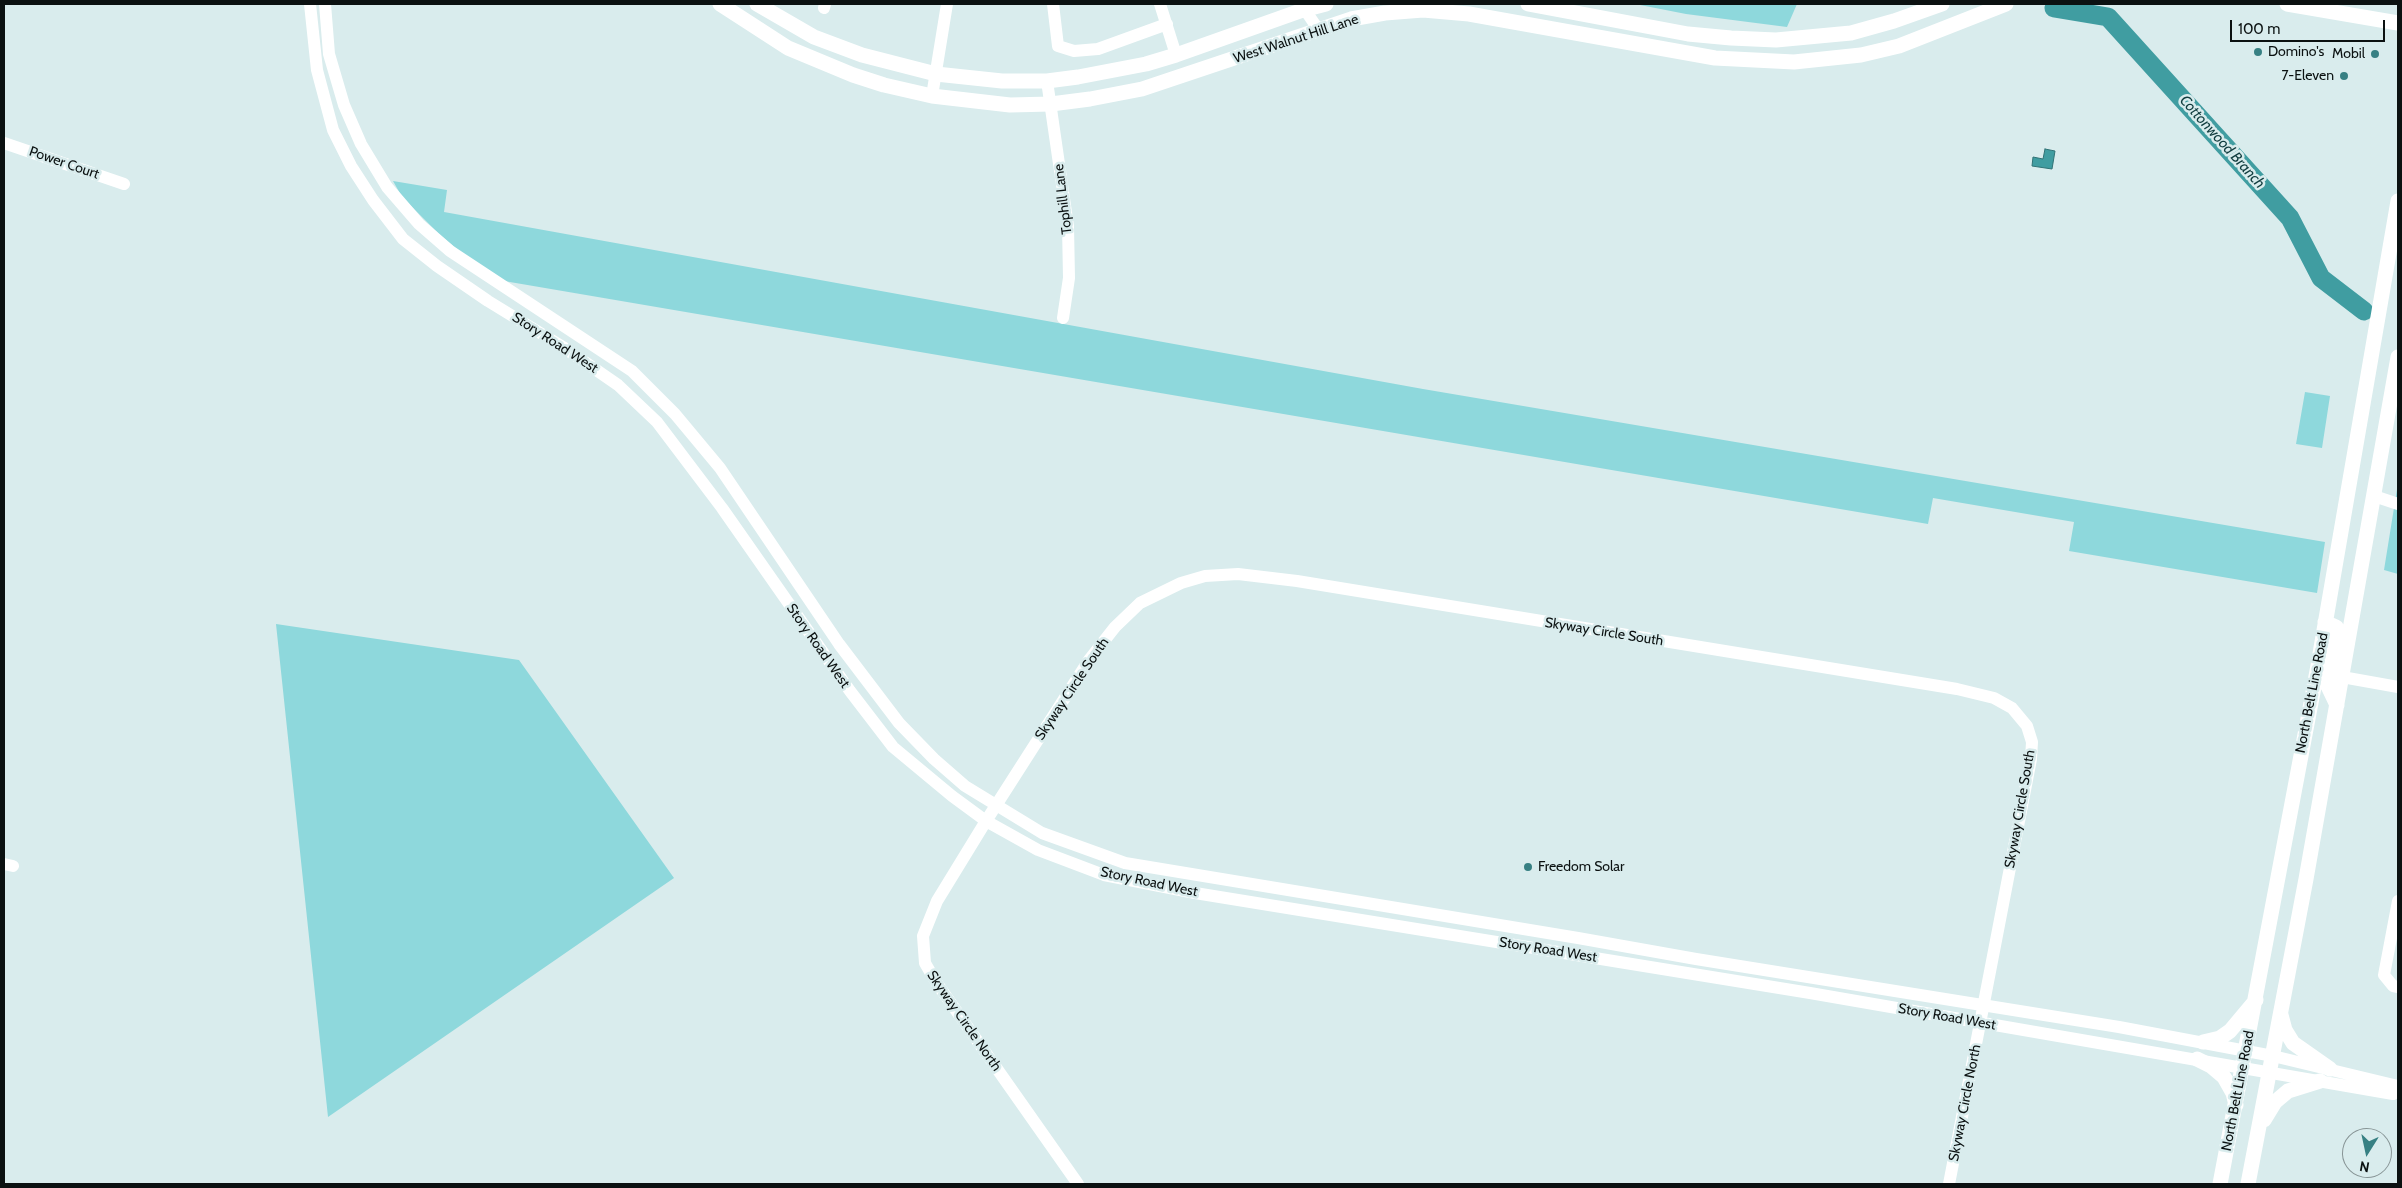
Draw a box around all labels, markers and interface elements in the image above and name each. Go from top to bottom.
scale bar [2232,10,2387,42]
street label: West Walnut Hill Lane [1231,11,1361,67]
text: 100 m [2238,20,2280,38]
place label: Domino's [2268,44,2324,60]
marker: Domino's [2252,46,2264,58]
place label: Mobil [2332,46,2365,62]
marker: Mobil [2369,48,2381,60]
place label: 7-Eleven [2281,68,2334,84]
marker: 7-Eleven [2338,70,2350,82]
water label: Cottonwood Branch [2175,92,2269,192]
street label: Power Court [27,143,101,183]
street label: Tophill Lane [1050,163,1076,235]
street label: Story Road West [509,309,601,377]
street label: Story Road West [783,601,853,691]
street label: Skyway Circle South [1543,614,1665,650]
street label: North Belt Line Road [2292,631,2332,755]
street label: Skyway Circle South [1032,635,1112,743]
street label: Skyway Circle South [2001,749,2039,869]
place label: Freedom Solar [1538,859,1624,875]
marker: Freedom Solar [1522,861,1534,873]
street label: Story Road West [1099,864,1199,900]
street label: Story Road West [1498,934,1598,966]
street label: Skyway Circle North [923,968,1005,1074]
street label: Story Road West [1897,1000,1997,1034]
street label: North Belt Line Road [2218,1029,2258,1153]
street label: Skyway Circle North [1945,1043,1985,1163]
north arrow [2342,1128,2392,1178]
text: N [2358,1157,2371,1177]

